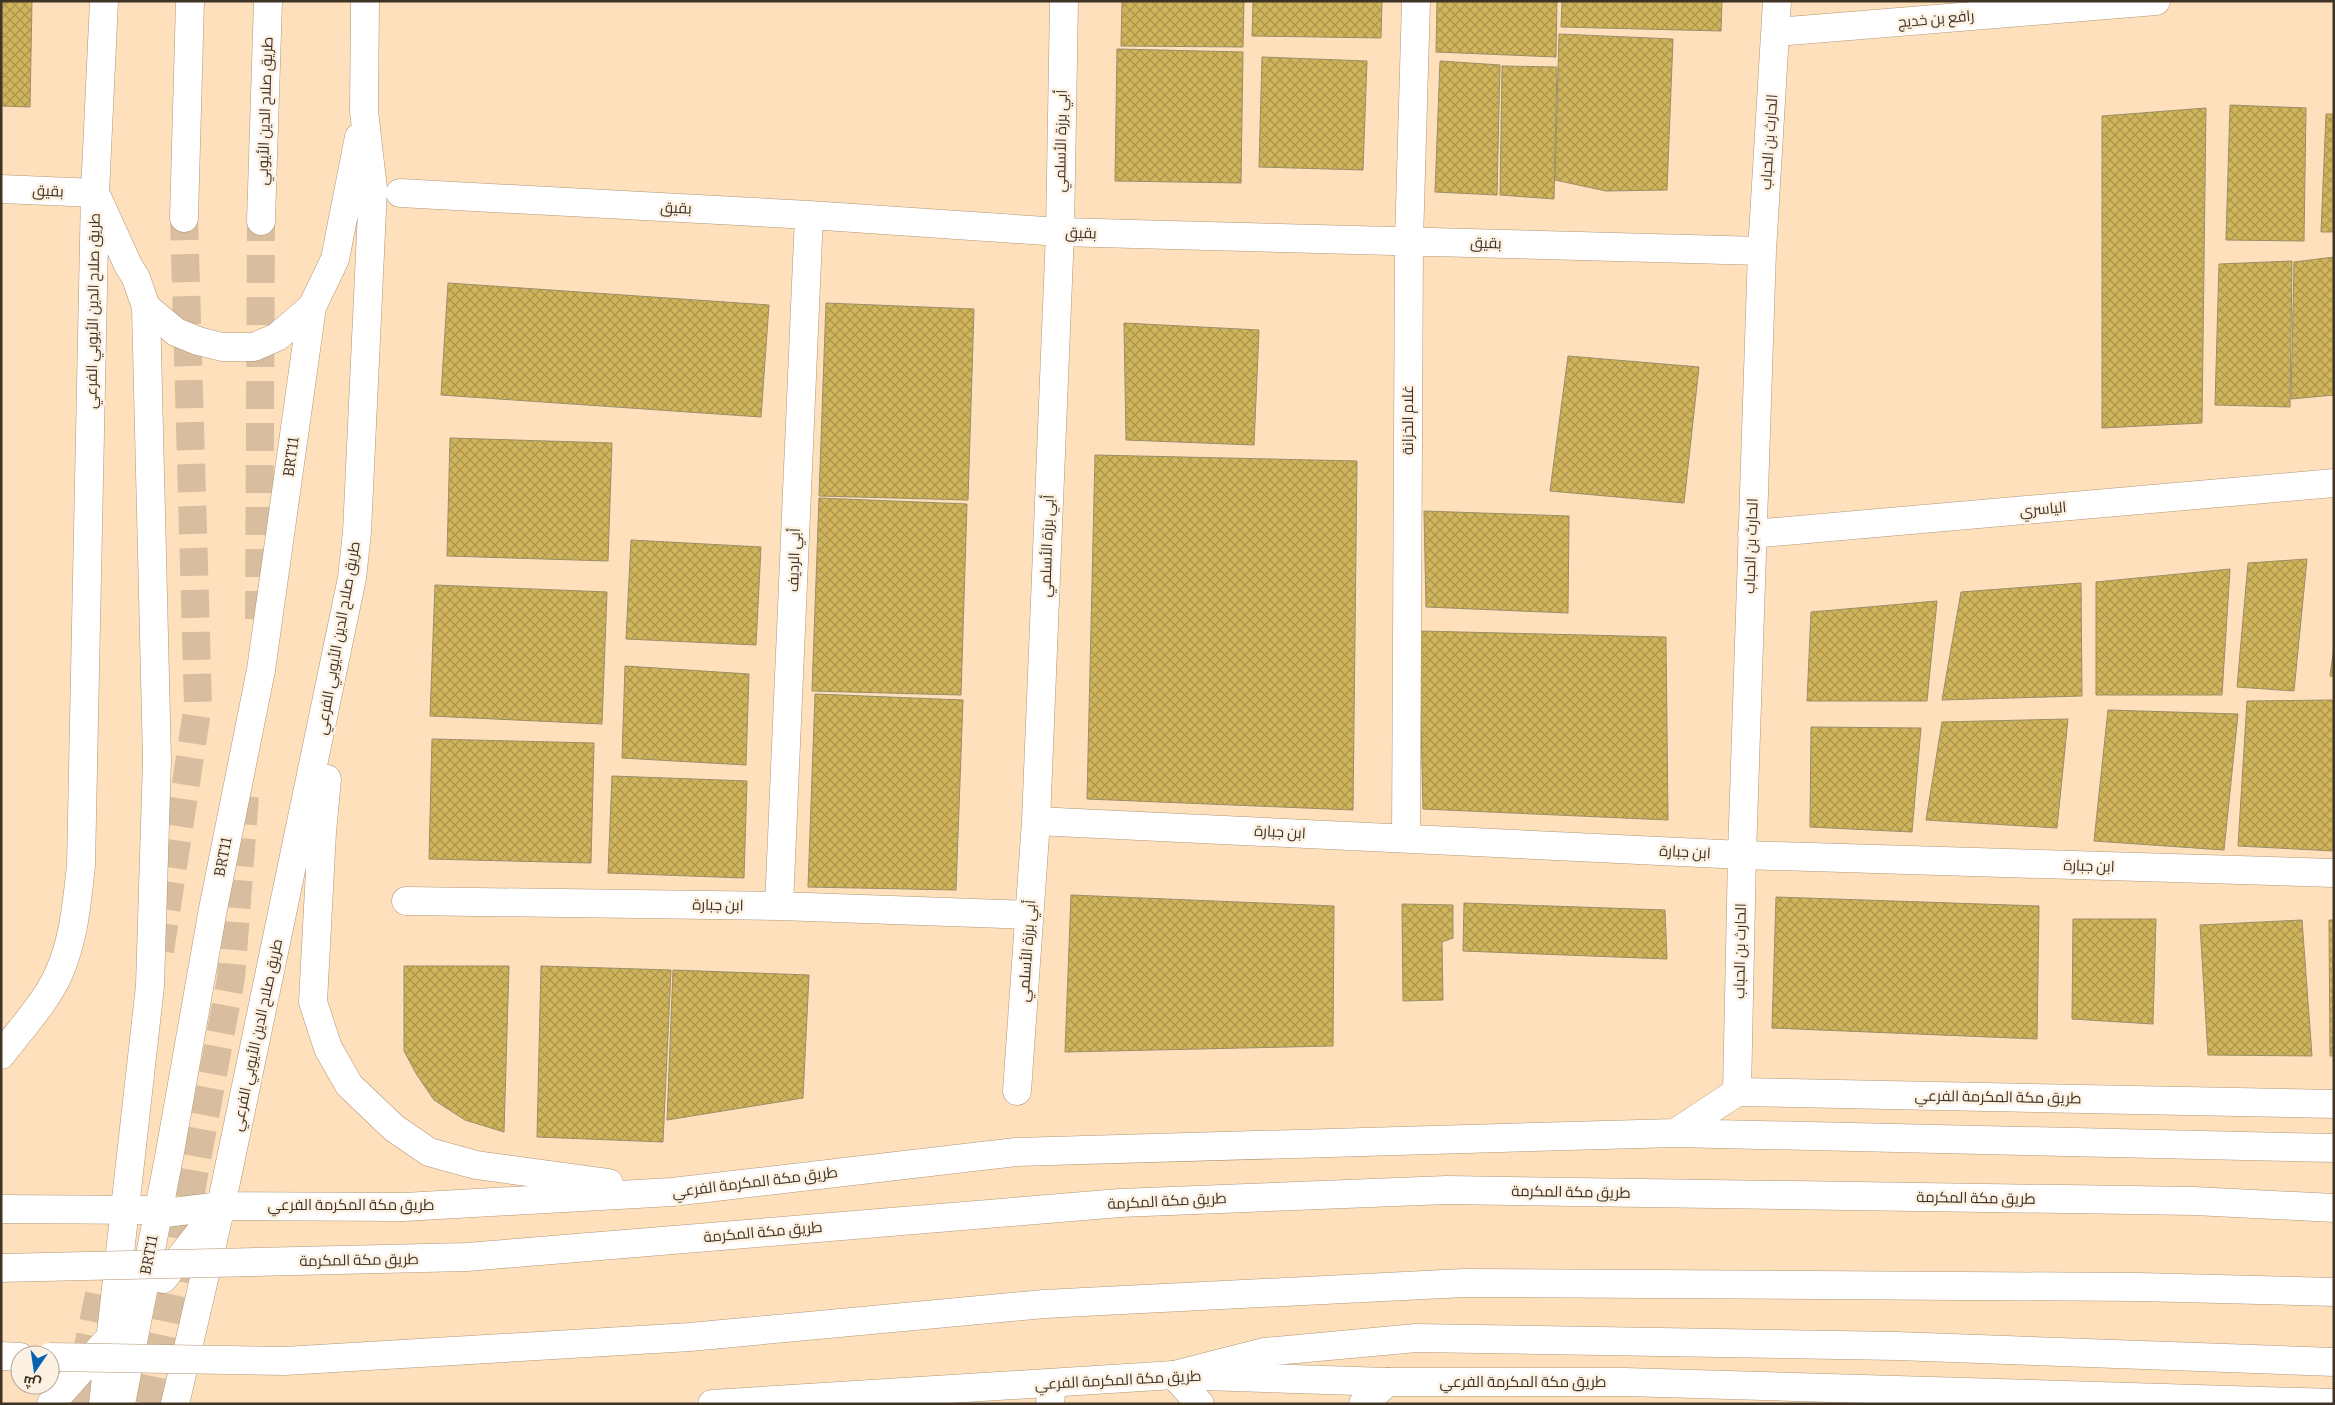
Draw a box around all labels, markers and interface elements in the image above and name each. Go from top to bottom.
street label: رافع بن خديج [1897,7,1975,33]
street label: طريق صلاح الدين الأيوبي [253,36,280,186]
street label: أبي برزة الأسلمي [1050,90,1074,193]
street label: الحارث بن الحباب [1757,94,1782,190]
street label: بقيق [32,181,64,202]
street label: بقيق [660,198,692,219]
street label: طريق صلاح الدين الأيوبي الفرعي [82,213,107,409]
street label: بقيق [1065,223,1097,244]
street label: بقيق [1470,233,1502,254]
street label: غلام الخزانة [1399,385,1418,455]
street label: BRT11 [279,436,303,478]
street label: أبي برزة الأسلمي [1035,494,1061,598]
street label: الحارث بن الحباب [1740,498,1763,594]
street label: الياسري [2019,498,2068,523]
street label: أبي الرديف [783,528,807,592]
street label: طريق صلاح الدين الأيوبي الفرعي [312,540,367,737]
street label: ابن جبارة [1254,822,1306,843]
street label: BRT11 [210,836,236,878]
street label: ابن جبارة [1659,842,1711,863]
street label: ابن جبارة [2063,856,2115,877]
street label: ابن جبارة [692,896,744,915]
street label: أبي برزة الأسلمي [1013,899,1043,1003]
street label: الحارث بن الحباب [1730,903,1751,999]
street label: طريق صلاح الدين الأيوبي الفرعي [228,937,289,1133]
street label: طريق مكة المكرمة الفرعي [1914,1087,2082,1110]
street label: طريق مكة المكرمة الفرعي [671,1163,839,1204]
street label: طريق مكة المكرمة [1511,1182,1631,1203]
street label: طريق مكة المكرمة [1916,1188,2036,1209]
street label: طريق مكة المكرمة [1107,1189,1227,1214]
street label: طريق مكة المكرمة الفرعي [268,1196,434,1217]
street label: طريق مكة المكرمة [703,1218,823,1247]
street label: BRT11 [136,1234,162,1276]
street label: طريق مكة المكرمة [299,1250,419,1271]
north arrow [10,1345,60,1395]
street label: طريق مكة المكرمة الفرعي [1034,1367,1202,1396]
text: ش [21,1372,43,1392]
street label: طريق مكة المكرمة الفرعي [1440,1373,1606,1394]

